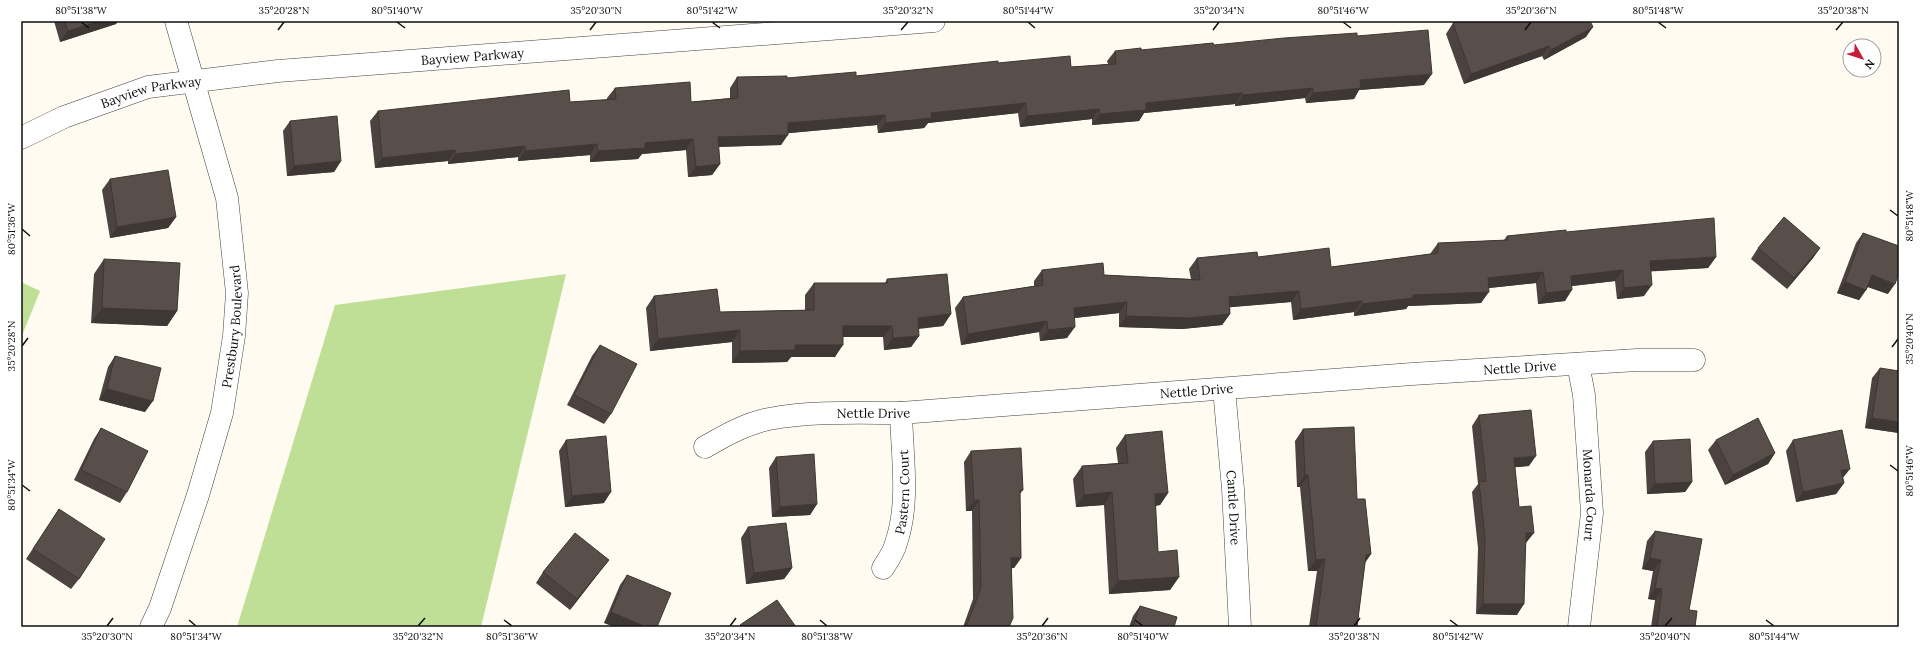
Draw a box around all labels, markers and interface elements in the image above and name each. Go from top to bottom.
text: 80°51'38"W [55,4,108,17]
text: 35°20'28"N [259,4,310,17]
text: 80°51'40"W [371,4,424,17]
text: 35°20'30"N [570,4,622,17]
text: 80°51'42"W [687,4,738,17]
text: 35°20'32"N [883,4,934,17]
text: 80°51'44"W [1003,4,1054,17]
text: 35°20'34"N [1194,4,1245,17]
text: 80°51'46"W [1317,4,1370,17]
text: 35°20'36"N [1505,4,1557,17]
text: 80°51'48"W [1632,4,1685,17]
text: 35°20'38"N [1818,4,1869,17]
north arrow [1842,38,1882,78]
street label: Bayview Parkway [420,44,525,69]
text: N [1861,57,1878,72]
street label: Bayview Parkway [98,72,202,112]
text: 80°51'48"W [1903,189,1916,242]
text: 80°51'36"W [5,202,18,255]
street label: Prestbury Boulevard [218,264,246,389]
text: 35°20'40"N [1903,313,1916,364]
text: 35°20'28"N [5,320,18,371]
street label: Nettle Drive [1483,357,1557,379]
street label: Nettle Drive [1159,380,1234,402]
street label: Nettle Drive [837,404,911,422]
text: 80°51'46"W [1903,444,1916,497]
street label: Monarda Court [1579,448,1600,542]
street label: Pastern Court [891,449,913,536]
text: 80°51'34"W [5,458,18,511]
street label: Cantle Drive [1222,469,1244,546]
text: 35°20'30"N [81,630,133,643]
text: 80°51'34"W [170,630,223,643]
text: 35°20'32"N [393,630,444,643]
text: 80°51'36"W [486,630,539,643]
text: 35°20'34"N [705,630,756,643]
text: 80°51'38"W [801,630,854,643]
text: 35°20'36"N [1016,630,1068,643]
text: 80°51'40"W [1117,630,1170,643]
text: 35°20'38"N [1329,630,1380,643]
text: 80°51'42"W [1433,630,1484,643]
text: 35°20'40"N [1640,630,1691,643]
text: 80°51'44"W [1749,630,1800,643]

